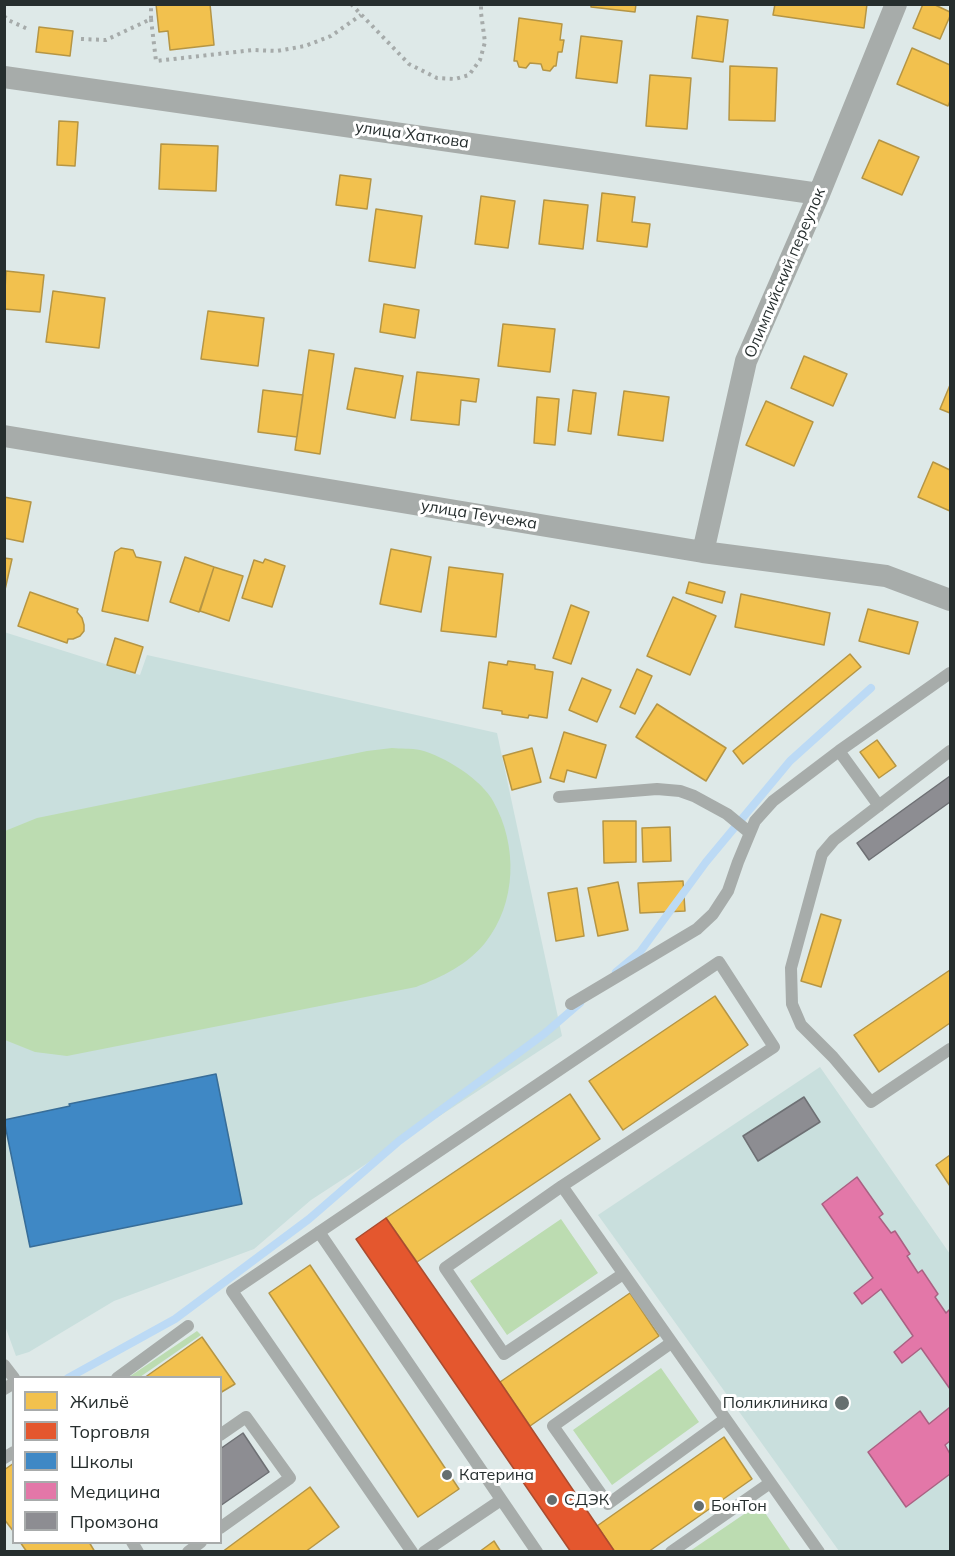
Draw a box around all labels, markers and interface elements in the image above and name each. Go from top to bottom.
street label: улица Хаткова [354,118,470,152]
street label: Олимпийский переулок [740,185,830,361]
street label: улица Теучежа [420,496,538,534]
legend [12,1376,222,1544]
text: Жильё [70,1390,129,1413]
place label: Поликлиника [723,1393,828,1413]
marker: Поликлиника [833,1394,851,1412]
text: Торговля [70,1420,150,1443]
text: Школы [70,1450,133,1473]
place label: Катерина [459,1465,534,1485]
marker: Катерина [440,1468,454,1482]
text: Медицина [70,1480,161,1503]
place label: СДЭК [564,1490,609,1510]
marker: СДЭК [545,1493,559,1507]
place label: БонТон [711,1496,767,1516]
marker: БонТон [692,1499,706,1513]
text: Промзона [70,1510,159,1533]

